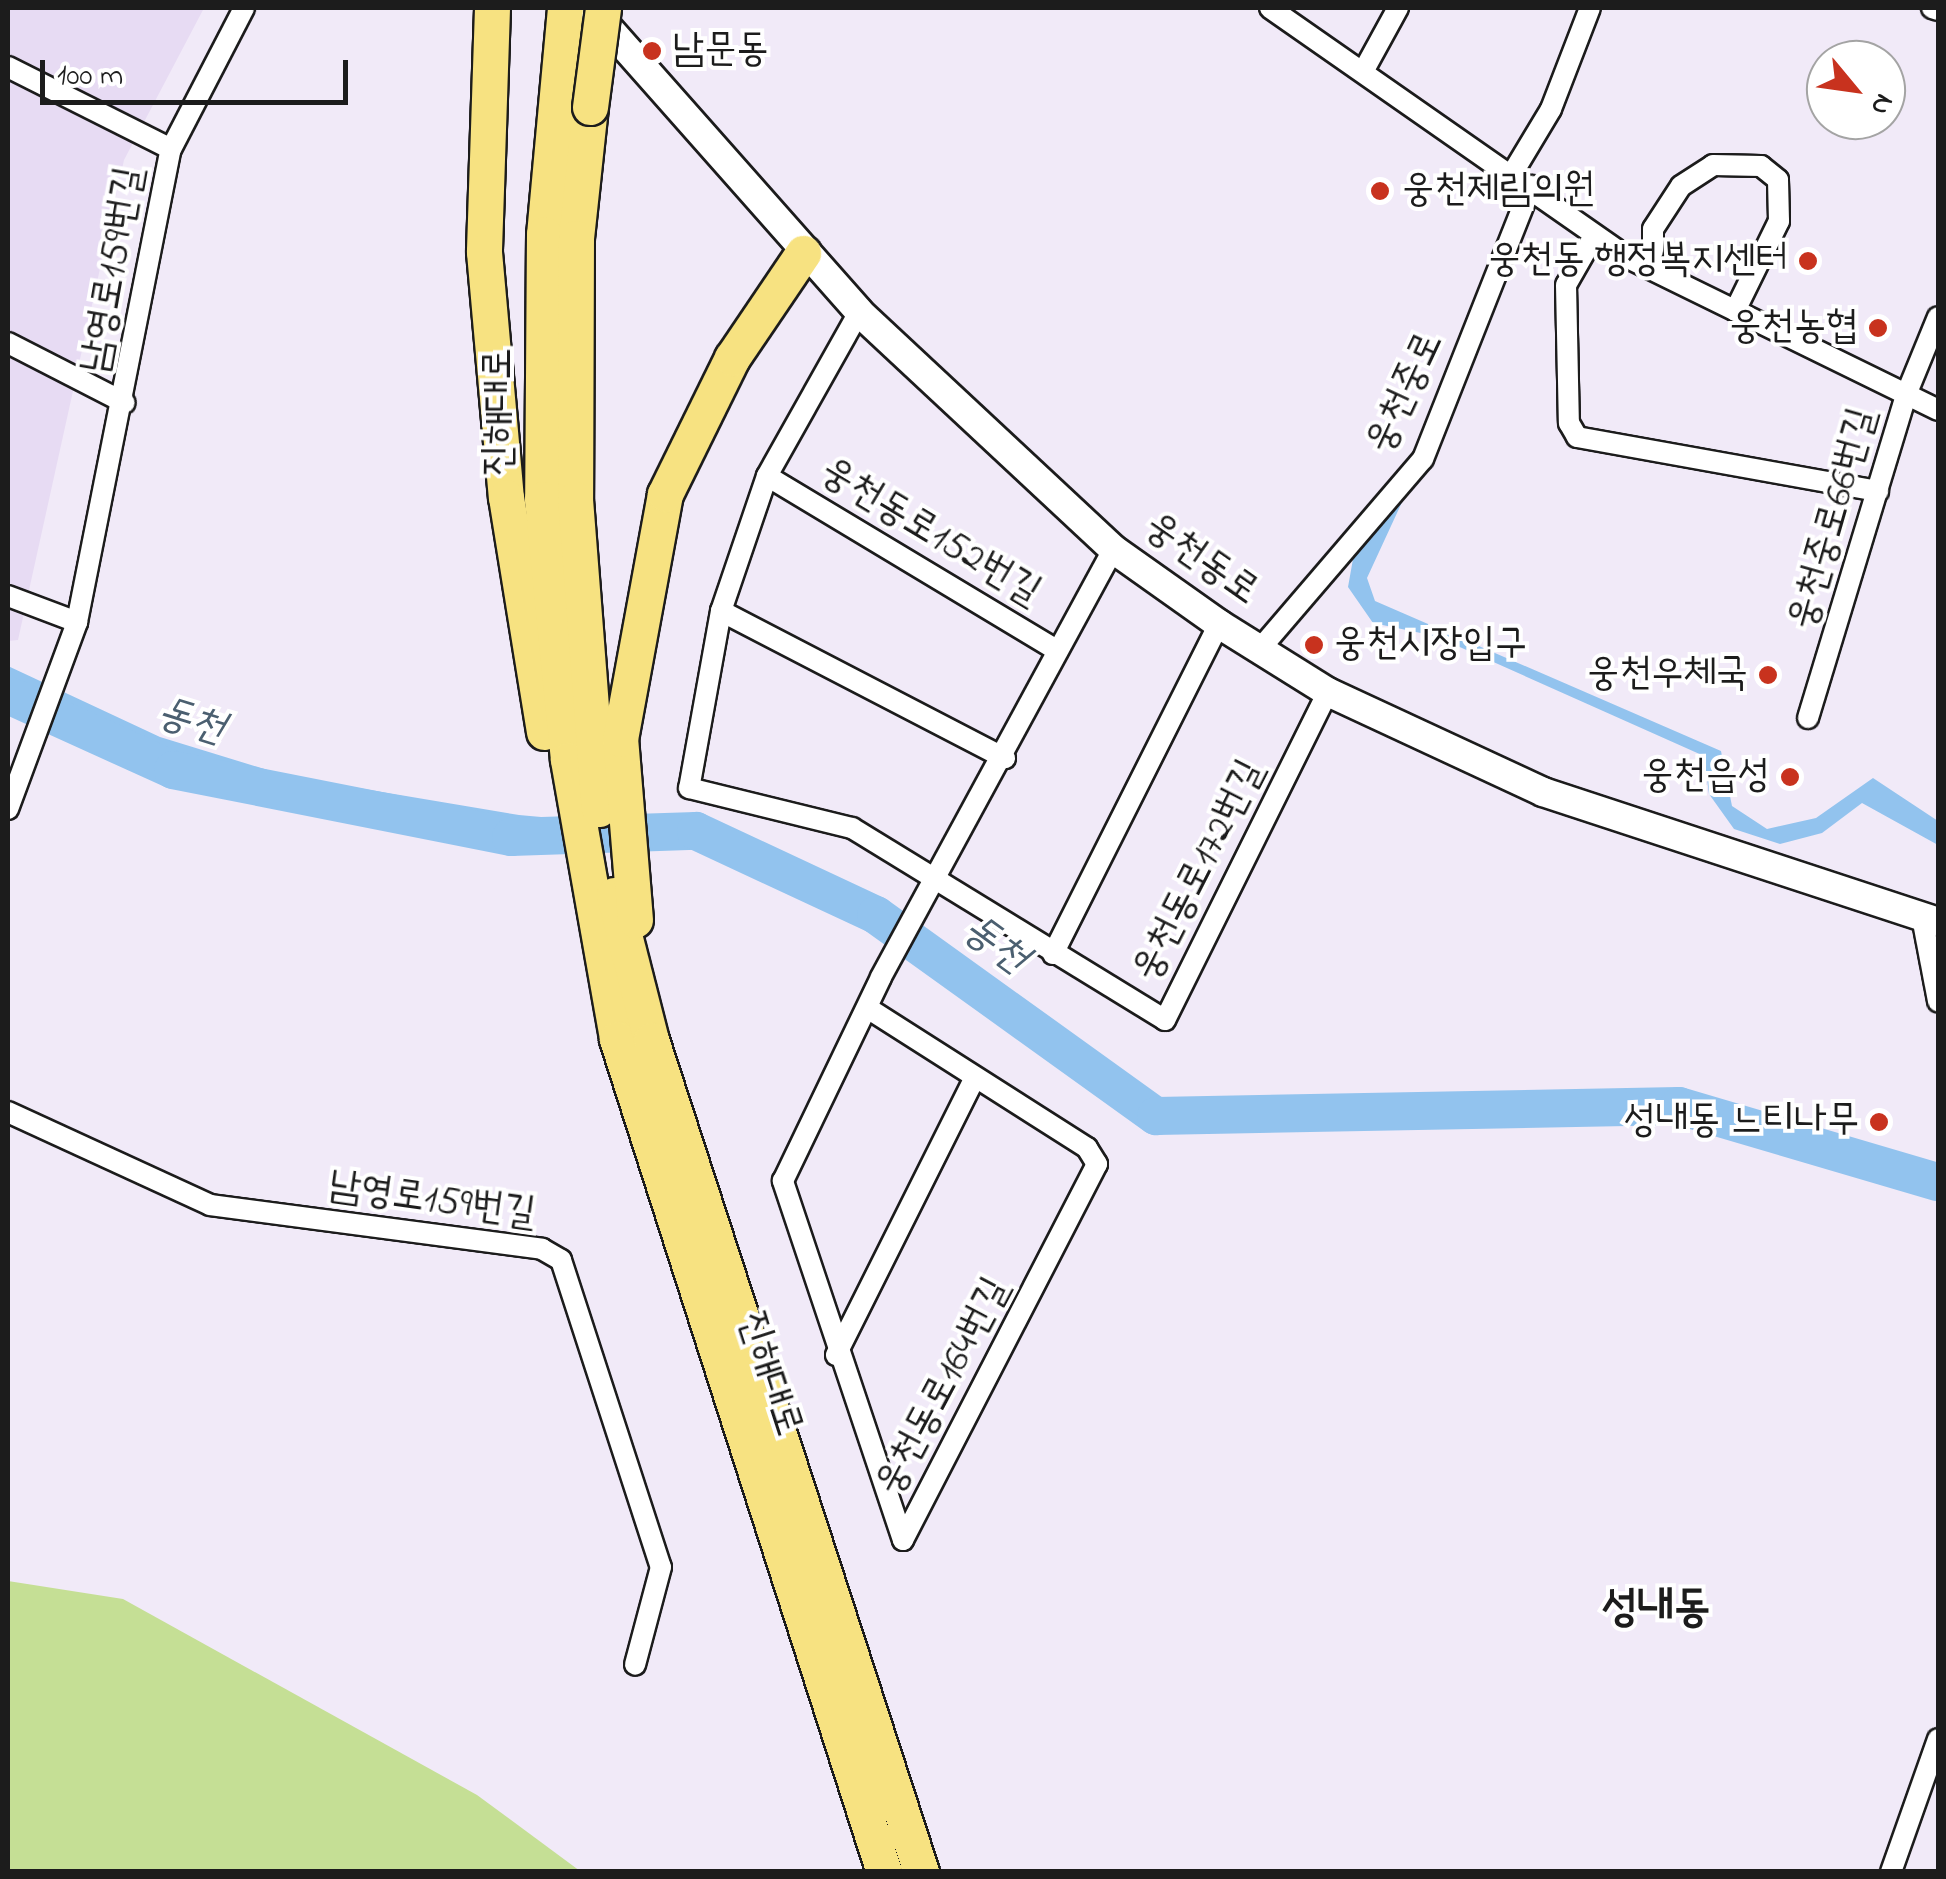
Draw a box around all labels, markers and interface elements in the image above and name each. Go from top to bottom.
place label: 남문동 [672,27,769,75]
scale bar [45,40,352,102]
marker: 남문동 [641,40,663,62]
north arrow [1806,40,1906,140]
text: 100 m [57,55,123,99]
text: N [1858,86,1903,122]
street label: 남영로159번길 [72,163,156,377]
place label: 웅천제림의원 [1402,167,1595,215]
marker: 웅천제림의원 [1367,178,1393,204]
place label: 웅천동 행정복지센터 [1488,237,1788,285]
marker: 웅천동 행정복지센터 [1797,250,1819,272]
place label: 웅천농협 [1729,304,1858,352]
marker: 웅천농협 [1867,317,1889,339]
street label: 웅천중로 [1357,325,1455,461]
street label: 진해대로 [476,348,524,476]
street label: 웅천중로66번길 [1779,403,1889,635]
street label: 웅천동로152번길 [811,448,1049,618]
street label: 웅천동로 [1135,503,1267,617]
place label: 웅천시장입구 [1334,621,1527,669]
marker: 웅천시장입구 [1303,634,1325,656]
place label: 웅천우체국 [1587,651,1748,699]
marker: 웅천우체국 [1757,664,1779,686]
water label: 동천 [151,688,231,756]
street label: 웅천동로172번길 [1124,752,1276,990]
place label: 웅천읍성 [1641,753,1770,801]
marker: 웅천읍성 [1779,766,1801,788]
water label: 동천 [953,905,1037,985]
place label: 성내동 느티나무 [1624,1098,1859,1146]
marker: 성내동 느티나무 [1868,1111,1890,1133]
street label: 남영로159번길 [325,1163,539,1239]
street label: 웅천동로164번길 [866,1270,1022,1504]
street label: 진해대로 [726,1305,812,1443]
district label: 성내동 [1602,1583,1710,1637]

